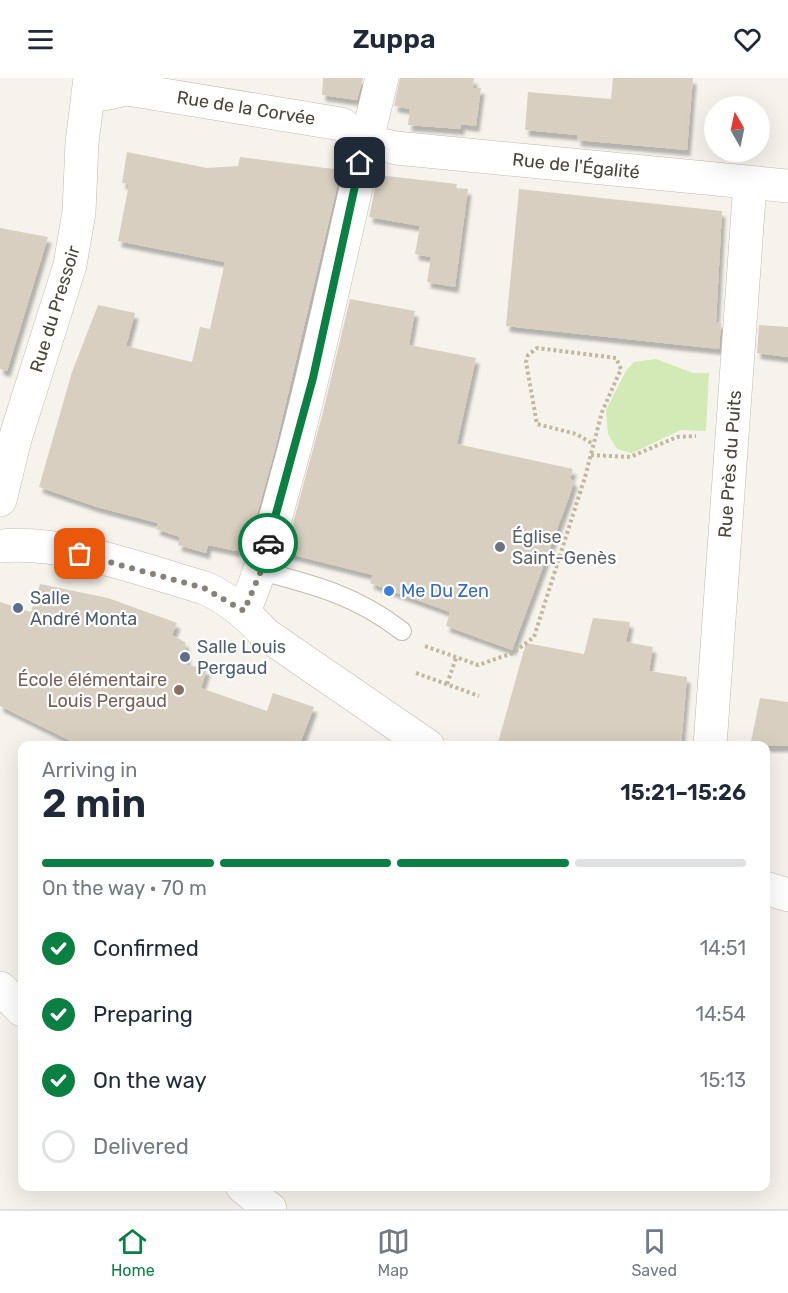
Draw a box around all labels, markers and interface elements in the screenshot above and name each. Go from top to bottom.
icon: menu [24,23,57,56]
text: Zuppa [352,23,436,55]
icon: heart [731,23,764,56]
street label: Rue de la Corvée [175,86,317,130]
north arrow [704,96,770,162]
map controls [704,96,770,162]
pin [334,137,385,188]
icon: home [343,146,376,179]
street label: Rue de l'Égalité [511,148,641,184]
street label: Rue du Pressoir [25,243,85,375]
street label: Rue Près du Puits [714,389,746,539]
courier [238,513,298,573]
place label: Église Saint-Genès [512,526,616,569]
icon: car [252,527,285,560]
pin [54,528,105,579]
icon: bag [63,537,96,570]
marker: Église Saint-Genès [493,540,507,554]
place label: Me Du Zen [401,580,489,602]
marker: Me Du Zen [382,584,396,598]
place label: Salle André Monta [30,587,137,630]
marker: Salle André Monta [11,601,25,615]
place label: Salle Louis Pergaud [197,636,286,679]
marker: Salle Louis Pergaud [178,650,192,664]
place label: École élémentaire Louis Pergaud [18,669,167,712]
marker: École élémentaire Louis Pergaud [172,683,186,697]
text: Arriving in [42,758,137,782]
text: 15:21–15:26 [620,779,746,806]
text: 2 min [42,781,146,827]
text: On the way · 70 m [42,876,207,900]
icon: check [42,932,75,965]
text: Confirmed [93,935,199,962]
text: 14:51 [700,936,746,960]
icon: check [42,998,75,1031]
text: Preparing [93,1001,193,1028]
text: 14:54 [696,1002,746,1026]
icon: check [42,1064,75,1097]
text: On the way [93,1067,207,1094]
text: 15:13 [700,1068,746,1092]
text: Delivered [93,1133,189,1160]
tab: Home [111,1225,155,1280]
tab: Map [377,1225,410,1280]
tab: Saved [631,1225,677,1280]

